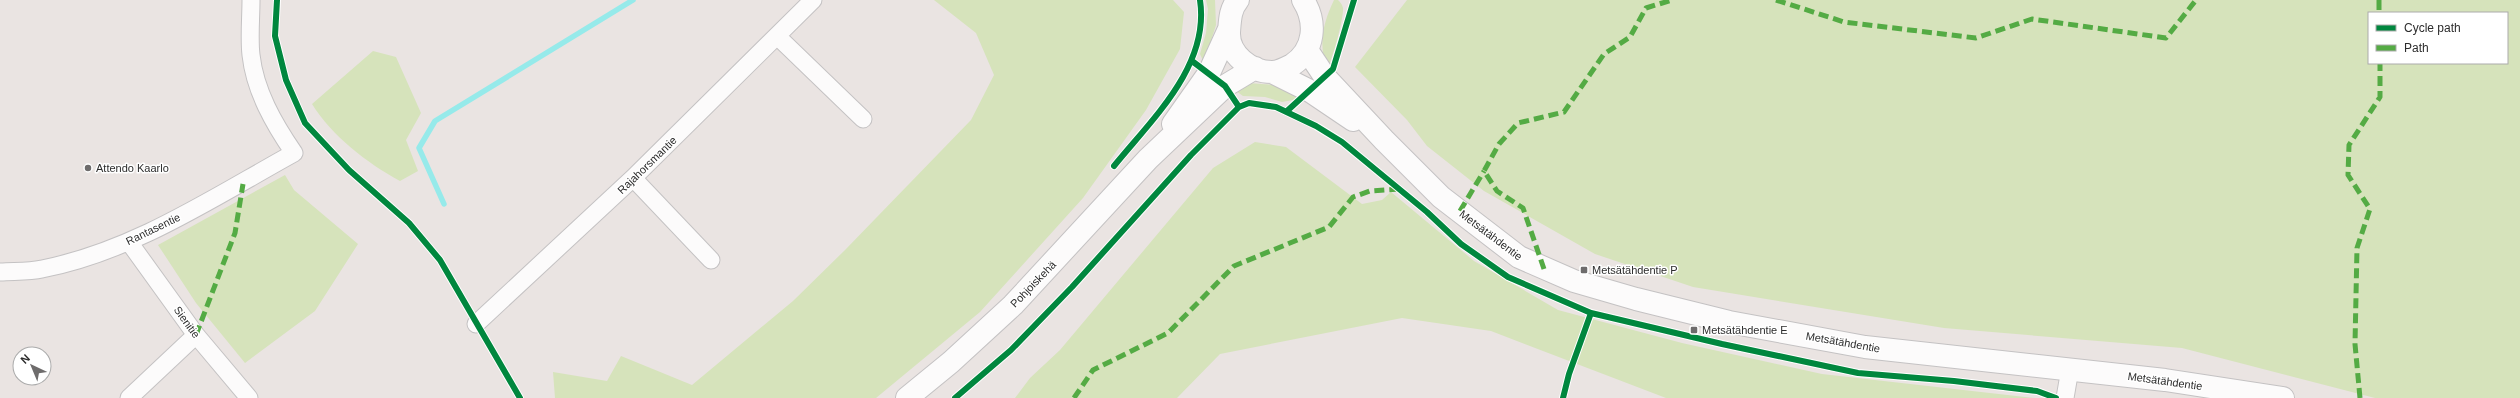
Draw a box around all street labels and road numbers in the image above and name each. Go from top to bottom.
street label: Rajahorsmantie [615,134,679,196]
street label: Metsätähdentie [1457,208,1525,262]
street label: Rantasentie [124,211,182,247]
street label: Pohjoiskehä [1008,258,1059,310]
street label: Sienitie [172,304,202,340]
street label: Metsätähdentie [1805,330,1881,354]
street label: Metsätähdentie [2127,370,2203,392]

